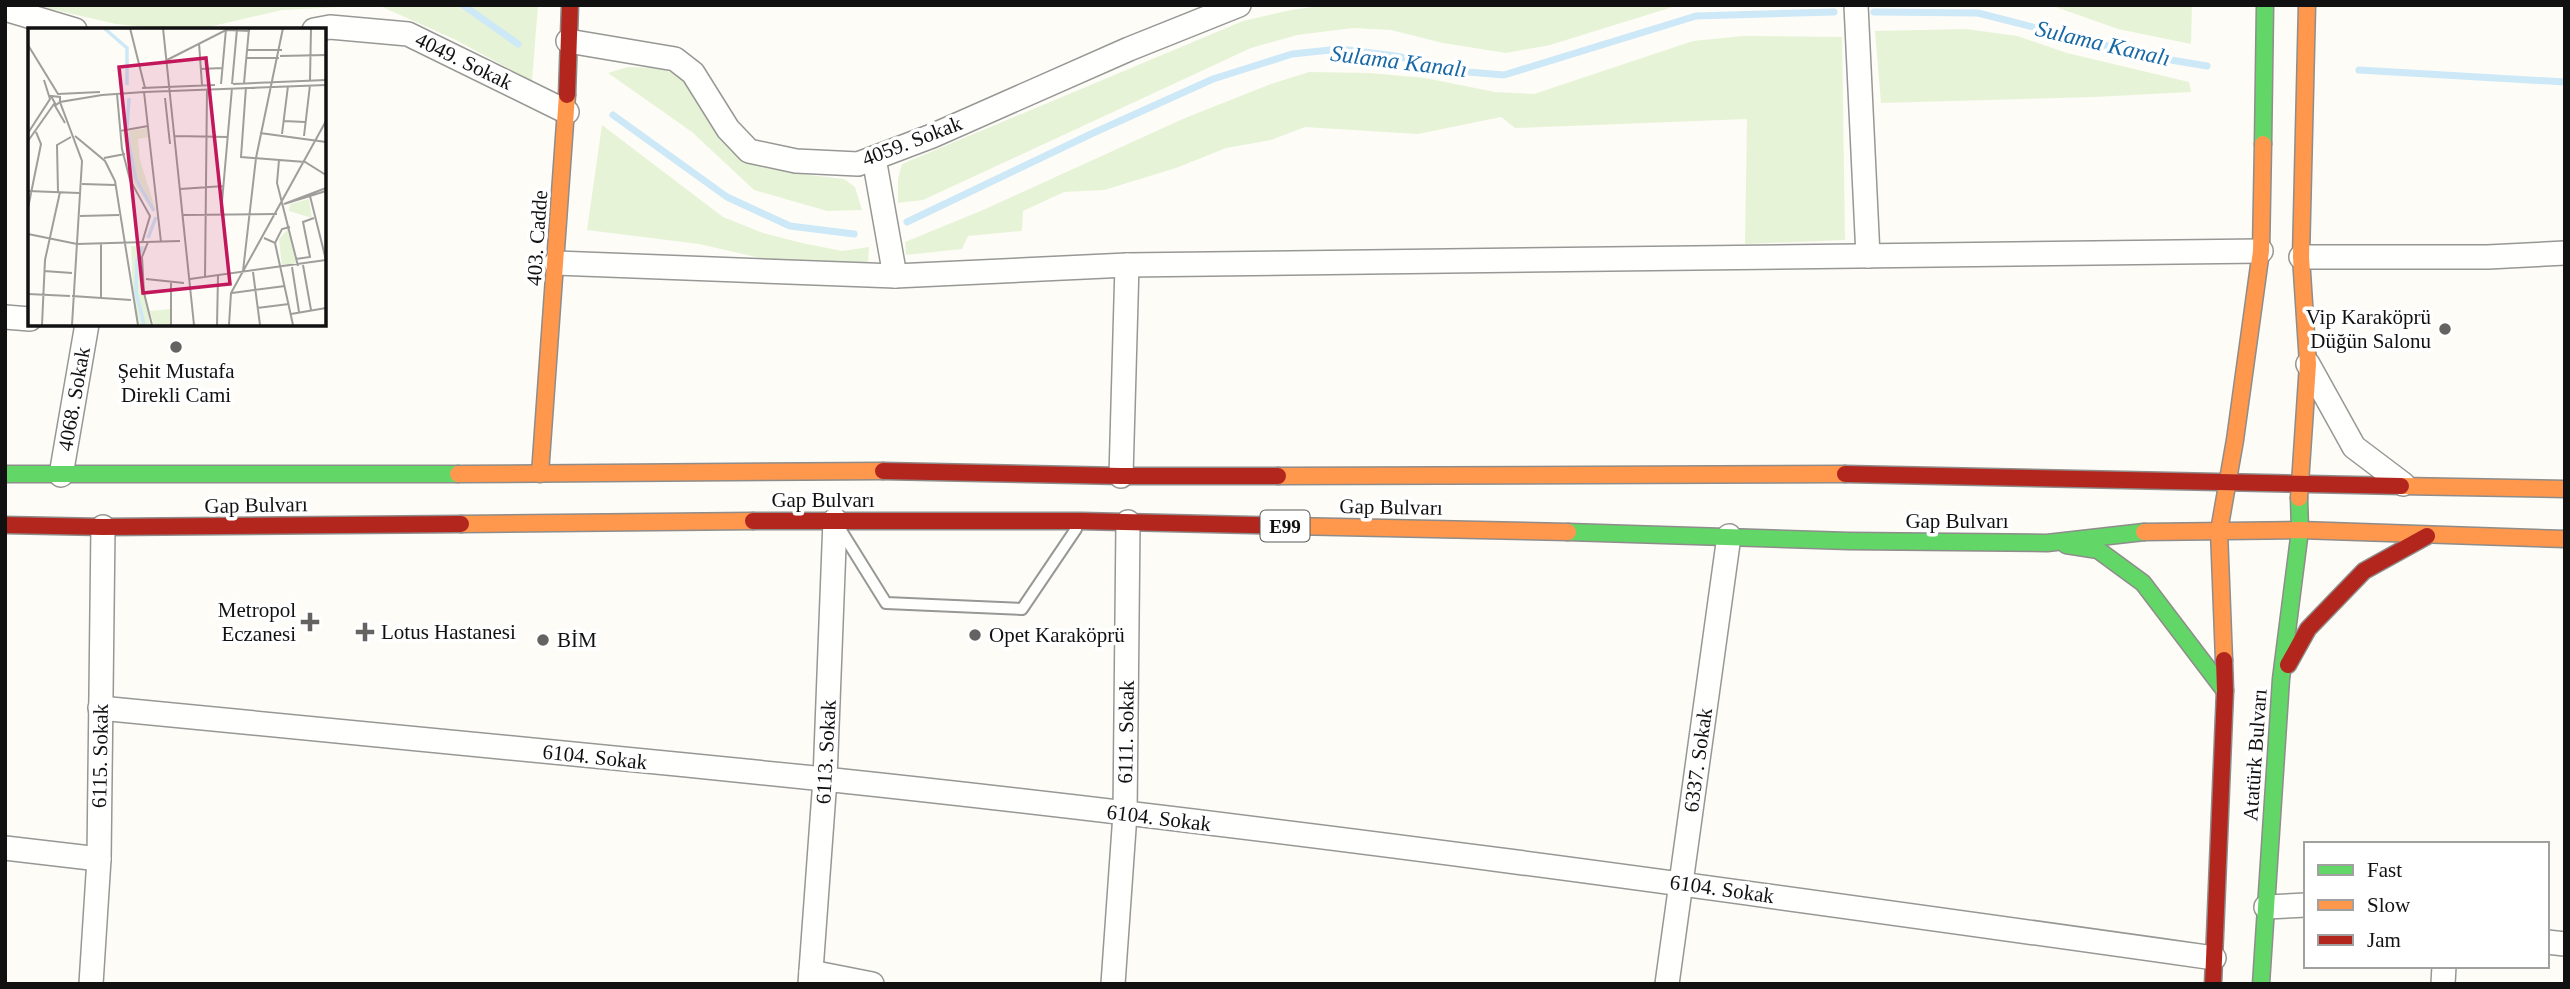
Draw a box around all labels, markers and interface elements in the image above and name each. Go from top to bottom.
water label: Sulama Kanalı [2033,16,2173,71]
street label: 4049. Sokak [412,27,517,95]
inset map [28,28,326,326]
water label: Sulama Kanalı [1329,41,1469,82]
street label: 4059. Sokak [859,111,966,171]
street label: 403. Cadde [522,189,552,287]
place label: Vip Karaköprü Düğün Salonu [2306,305,2432,353]
marker: Vip Karaköprü Düğün Salonu [2437,321,2453,337]
marker: Şehit Mustafa Direkli Cami [168,339,184,355]
street label: 4068. Sokak [53,345,95,453]
place label: Şehit Mustafa Direkli Cami [117,359,235,407]
street label: Gap Bulvarı [771,488,875,512]
street label: Gap Bulvarı [204,492,308,518]
street label: Gap Bulvarı [1339,494,1443,520]
street label: Gap Bulvarı [1905,509,2009,533]
road number: E99 [1260,510,1310,541]
place label: Metropol Eczanesi [218,598,296,646]
marker: Metropol Eczanesi [302,614,318,630]
place label: Lotus Hastanesi [381,620,516,644]
marker: Lotus Hastanesi [355,622,375,642]
place label: Opet Karaköprü [989,623,1125,647]
marker: Opet Karaköprü [967,627,983,643]
place label: BİM [557,628,597,652]
marker: BİM [535,632,551,648]
street label: 6111. Sokak [1113,680,1139,784]
street label: Atatürk Bulvarı [2238,688,2272,822]
street label: 6113. Sokak [811,699,841,805]
street label: 6115. Sokak [87,703,113,808]
street label: 6337. Sokak [1679,706,1717,814]
street label: 6104. Sokak [542,740,649,774]
street label: 6104. Sokak [1105,800,1213,836]
legend [2304,842,2549,968]
text: Fast [2367,858,2402,882]
street label: 6104. Sokak [1668,870,1776,908]
text: Slow [2367,893,2411,917]
text: Jam [2367,928,2401,952]

